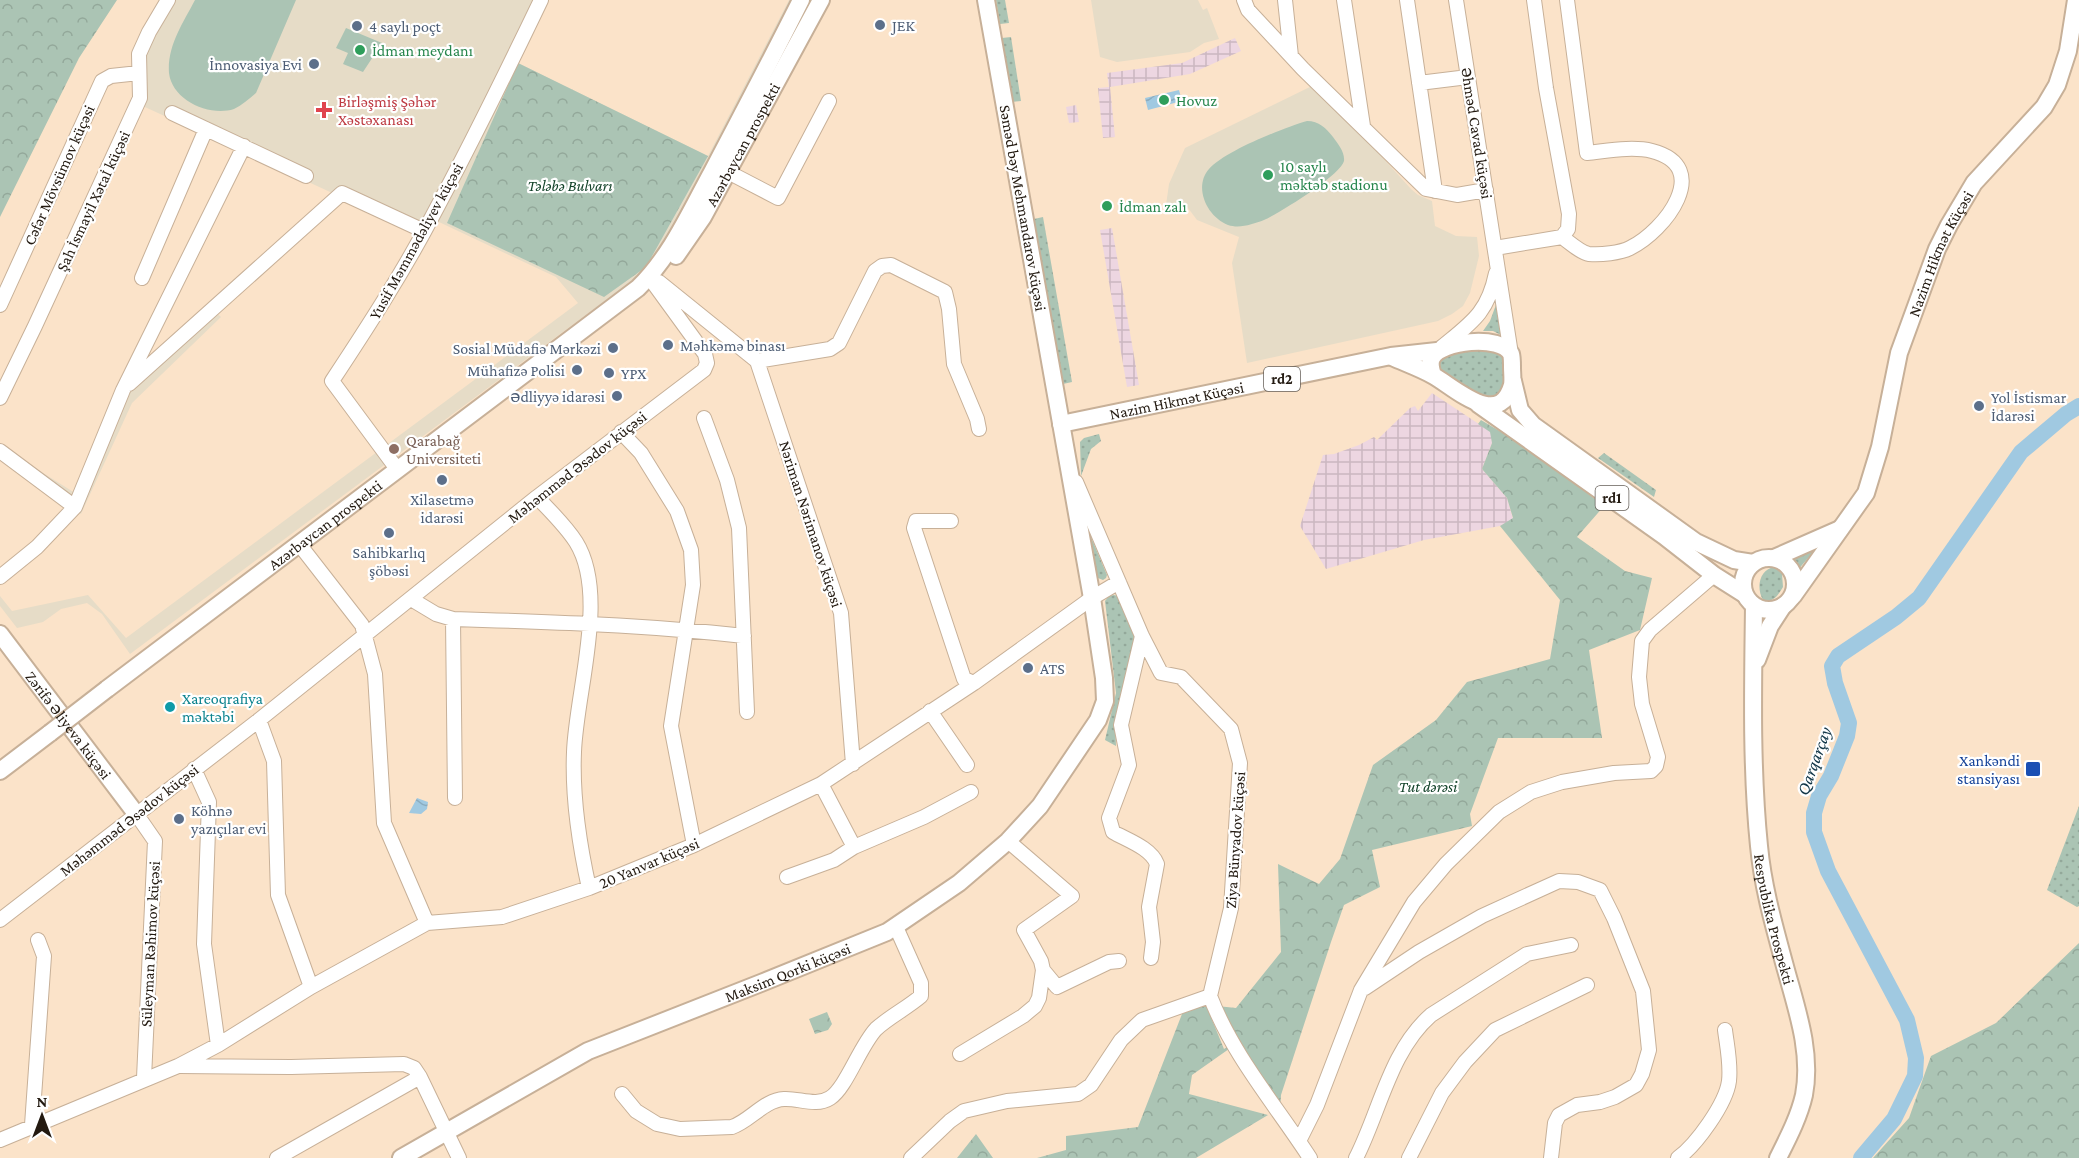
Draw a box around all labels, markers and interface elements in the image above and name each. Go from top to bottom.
place label: JEK [890,17,916,35]
place label: 4 saylı poçt [369,18,442,36]
marker: JEK [873,18,887,32]
marker: 4 saylı poçt [350,19,364,33]
place label: İdman meydanı [372,42,473,60]
marker: İdman meydanı [353,43,367,57]
place label: İnnovasiya Evi [209,56,302,74]
marker: İnnovasiya Evi [307,57,321,71]
street label: Əhməd Cavad küçəsi [1457,66,1496,200]
street label: Azərbaycan prospekti [702,80,783,209]
place label: Hovuz [1176,92,1217,109]
place label: Birləşmiş Şəhər Xəstəxanası [338,93,437,128]
marker: Hovuz [1157,93,1171,107]
marker: Birləşmiş Şəhər Xəstəxanası [315,101,333,119]
street label: Cəfər Mövsümov küçəsi [20,102,98,248]
street label: Səməd bəy Mehmandarov küçəsi [995,104,1050,313]
street label: Şah İsmayil Xətaİ küçəsi [53,128,134,274]
place label: 10 saylı məktəb stadionu [1280,158,1388,193]
street label: Yusif Məmmədəliyev küçəsi [366,160,467,323]
marker: 10 saylı məktəb stadionu [1261,168,1275,182]
park label: Tələbə Bulvarı [528,177,612,194]
street label: Nazim Hikmət Küçəsi [1905,187,1976,319]
place label: İdman zalı [1119,198,1187,215]
marker: İdman zalı [1100,199,1114,213]
place label: Məhkəmə binası [680,337,785,354]
marker: Məhkəmə binası [661,338,675,352]
place label: Sosial Müdafiə Mərkəzi [453,340,601,357]
marker: Sosial Müdafiə Mərkəzi [606,341,620,355]
place label: Mühafizə Polisi [467,362,565,379]
marker: Mühafizə Polisi [570,363,584,377]
place label: YPX [621,365,647,382]
marker: YPX [602,366,616,380]
road number: rd2 [1264,367,1300,391]
street label: Nazim Hikmət Küçəsi [1108,378,1245,422]
place label: Ədliyyə idarəsi [510,388,605,406]
marker: Ədliyyə idarəsi [610,389,624,403]
place label: Yol İstismar İdarəsi [1991,389,2067,424]
marker: Yol İstismar İdarəsi [1972,399,1986,413]
street label: Məhəmməd Əsədov küçəsi [504,408,650,527]
place label: Qarabağ Universiteti [406,432,481,467]
street label: Nəriman Nərimanov küçəsi [775,439,846,610]
marker: Qarabağ Universiteti [387,442,401,456]
marker: Xilasetmə idarəsi [435,473,449,487]
street label: Azərbaycan prospekti [265,476,385,573]
road number: rd1 [1596,486,1628,510]
place label: Xilasetmə idarəsi [410,491,474,526]
marker: Sahibkarlıq şöbəsi [382,526,396,540]
place label: Sahibkarlıq şöbəsi [352,544,426,580]
place label: ATS [1040,660,1065,677]
marker: ATS [1021,661,1035,675]
street label: Zərifə Əliyeva küçəsi [23,668,115,782]
place label: Xareoqrafiya məktəbi [182,690,263,725]
marker: Xareoqrafiya məktəbi [163,700,177,714]
water label: Qarqarçay [1792,724,1836,798]
place label: Xankəndi stansiyası [1957,752,2020,788]
marker: Xankəndi stansiyası [2024,760,2042,778]
street label: Məhəmməd Əsədov küçəsi [56,761,202,880]
street label: Ziya Bünyadov küçəsi [1222,771,1249,909]
park label: Tut dərəsi [1399,778,1458,795]
place label: Köhnə yazıçılar evi [190,802,266,838]
marker: Köhnə yazıçılar evi [172,812,186,826]
street label: 20 Yanvar küçəsi [597,834,702,893]
street label: Respublika Prospekti [1751,853,1798,986]
street label: Süleyman Rəhimov küçəsi [137,861,164,1028]
street label: Maksim Qorki küçəsi [722,939,853,1005]
north arrow [12,1086,72,1146]
text: N [37,1093,48,1110]

